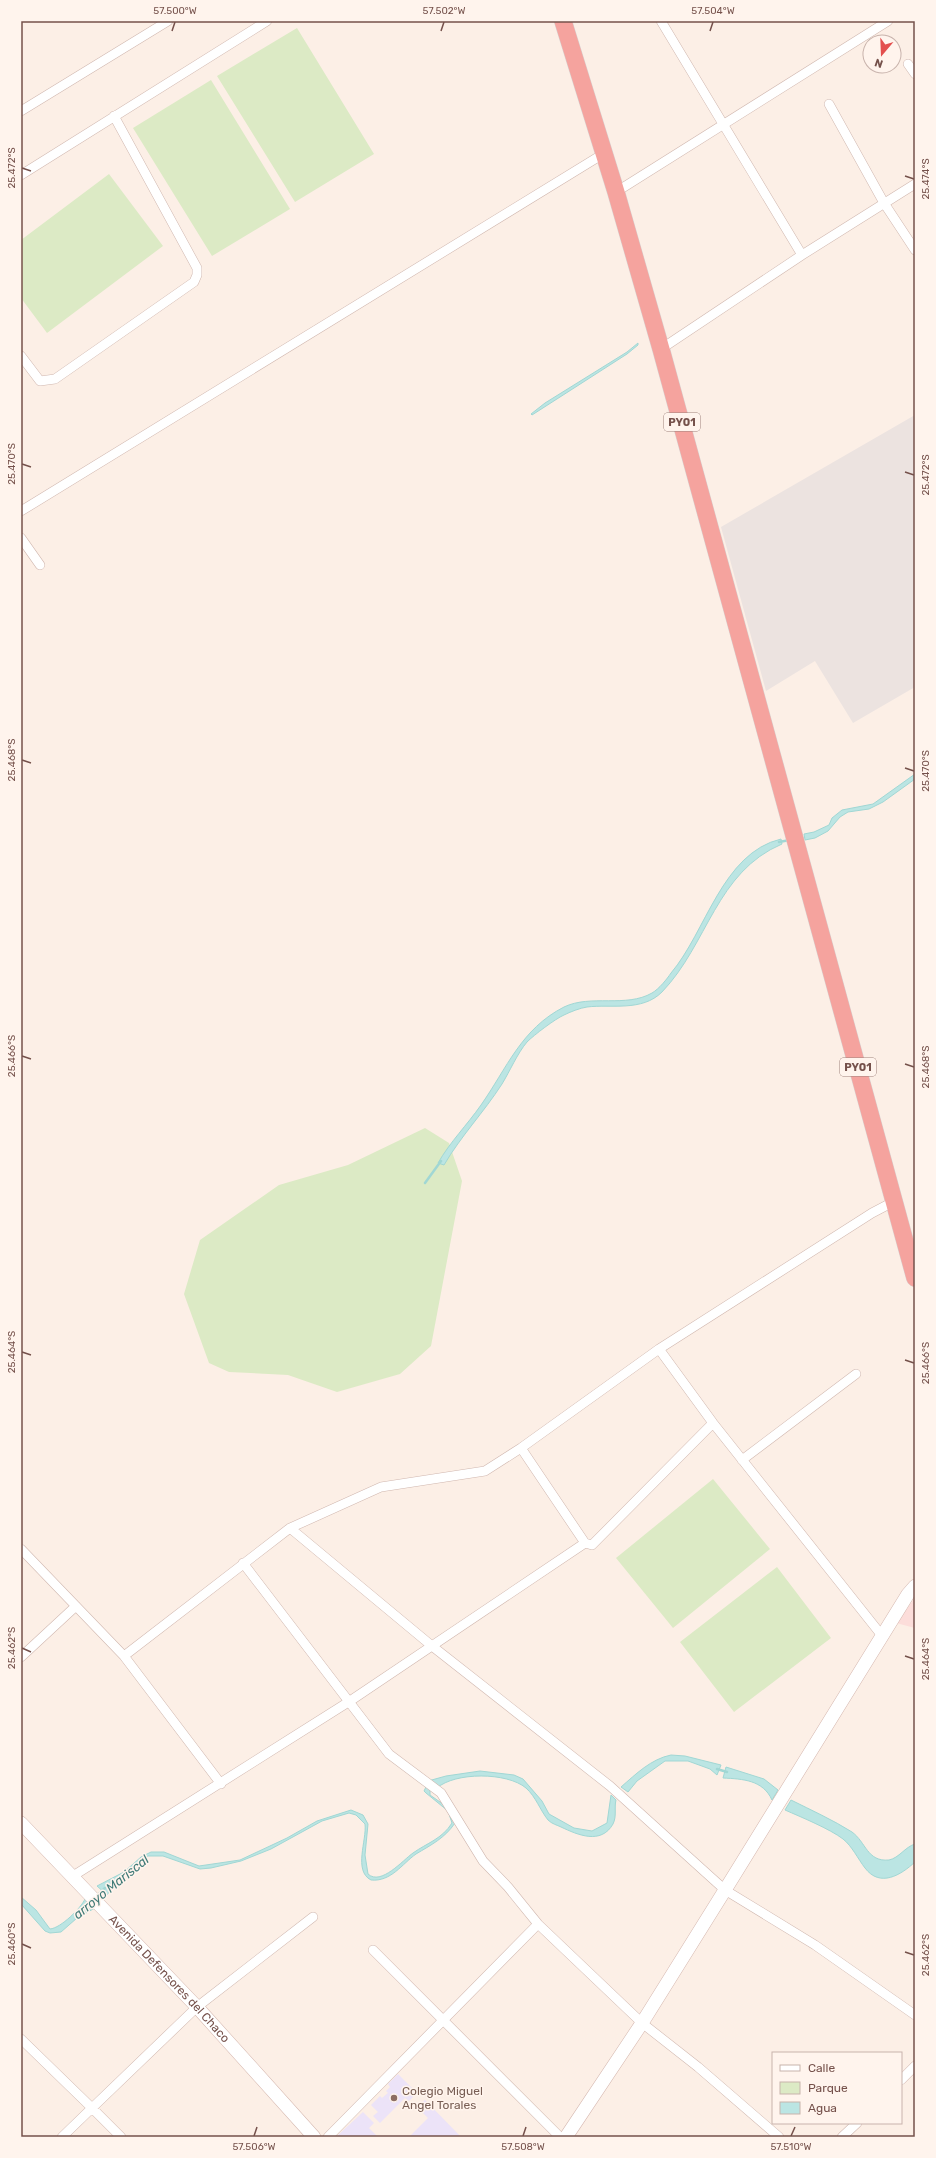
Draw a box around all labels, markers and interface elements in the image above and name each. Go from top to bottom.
text: 57.500°W [153,5,197,17]
text: 57.502°W [423,5,466,17]
text: 57.504°W [691,5,735,17]
north arrow [862,34,902,74]
text: N [873,56,885,70]
text: 25.472°S [6,147,18,189]
text: 25.474°S [920,158,932,200]
road number: PY01 [664,413,700,431]
text: 25.470°S [6,443,18,485]
text: 25.472°S [920,454,932,496]
text: 25.468°S [6,739,18,781]
text: 25.470°S [920,750,932,792]
text: 25.466°S [6,1035,18,1077]
text: 25.468°S [920,1046,932,1088]
road number: PY01 [840,1058,876,1076]
text: 25.464°S [6,1331,18,1373]
text: 25.466°S [920,1342,932,1384]
text: 25.462°S [6,1627,18,1669]
text: 25.464°S [920,1638,932,1680]
water label: arroyo Mariscal [70,1851,152,1922]
street label: Avenida Defensores del Chaco [106,1912,233,2045]
text: 25.460°S [6,1923,18,1965]
text: 25.462°S [920,1934,932,1976]
legend [772,2052,902,2124]
text: Calle [808,2061,835,2075]
text: Parque [808,2081,848,2095]
place label: Colegio Miguel Angel Torales [402,2084,483,2112]
marker: Colegio Miguel Angel Torales [389,2093,399,2103]
text: Agua [808,2101,837,2115]
text: 57.506°W [232,2141,276,2153]
text: 57.508°W [501,2141,545,2153]
text: 57.510°W [770,2141,812,2153]

